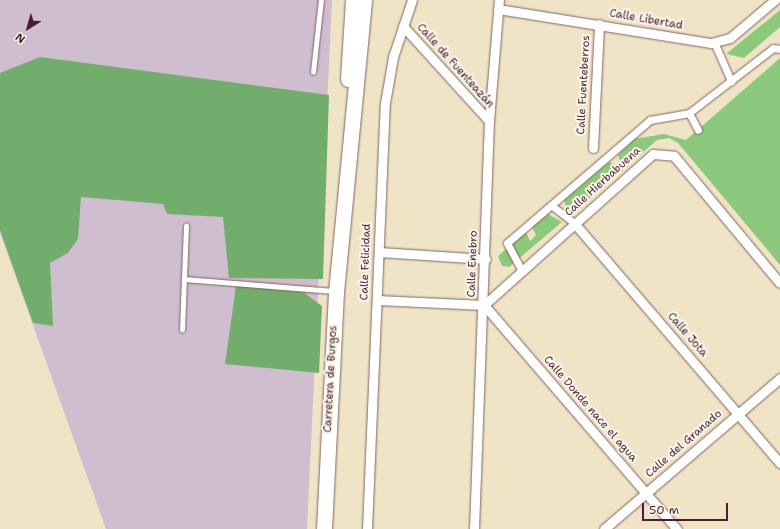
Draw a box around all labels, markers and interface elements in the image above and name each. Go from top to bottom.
street label: Calle Libertad [608,7,684,33]
north arrow [8,8,48,48]
street label: Calle de Fuenteazán [414,21,496,111]
text: N [12,29,28,47]
street label: Calle Fuenteberros [575,35,593,135]
street label: Calle Hierbabuena [562,145,644,219]
street label: Calle Felicidad [358,223,374,301]
street label: Calle Enebro [465,230,481,298]
street label: Calle Jota [664,310,710,360]
street label: Carretera de Burgos [322,325,340,433]
street label: Calle Donde nace el agua [540,353,640,465]
street label: Calle del Granado [643,407,725,481]
scale bar [644,495,730,521]
text: 50 m [649,502,679,518]

